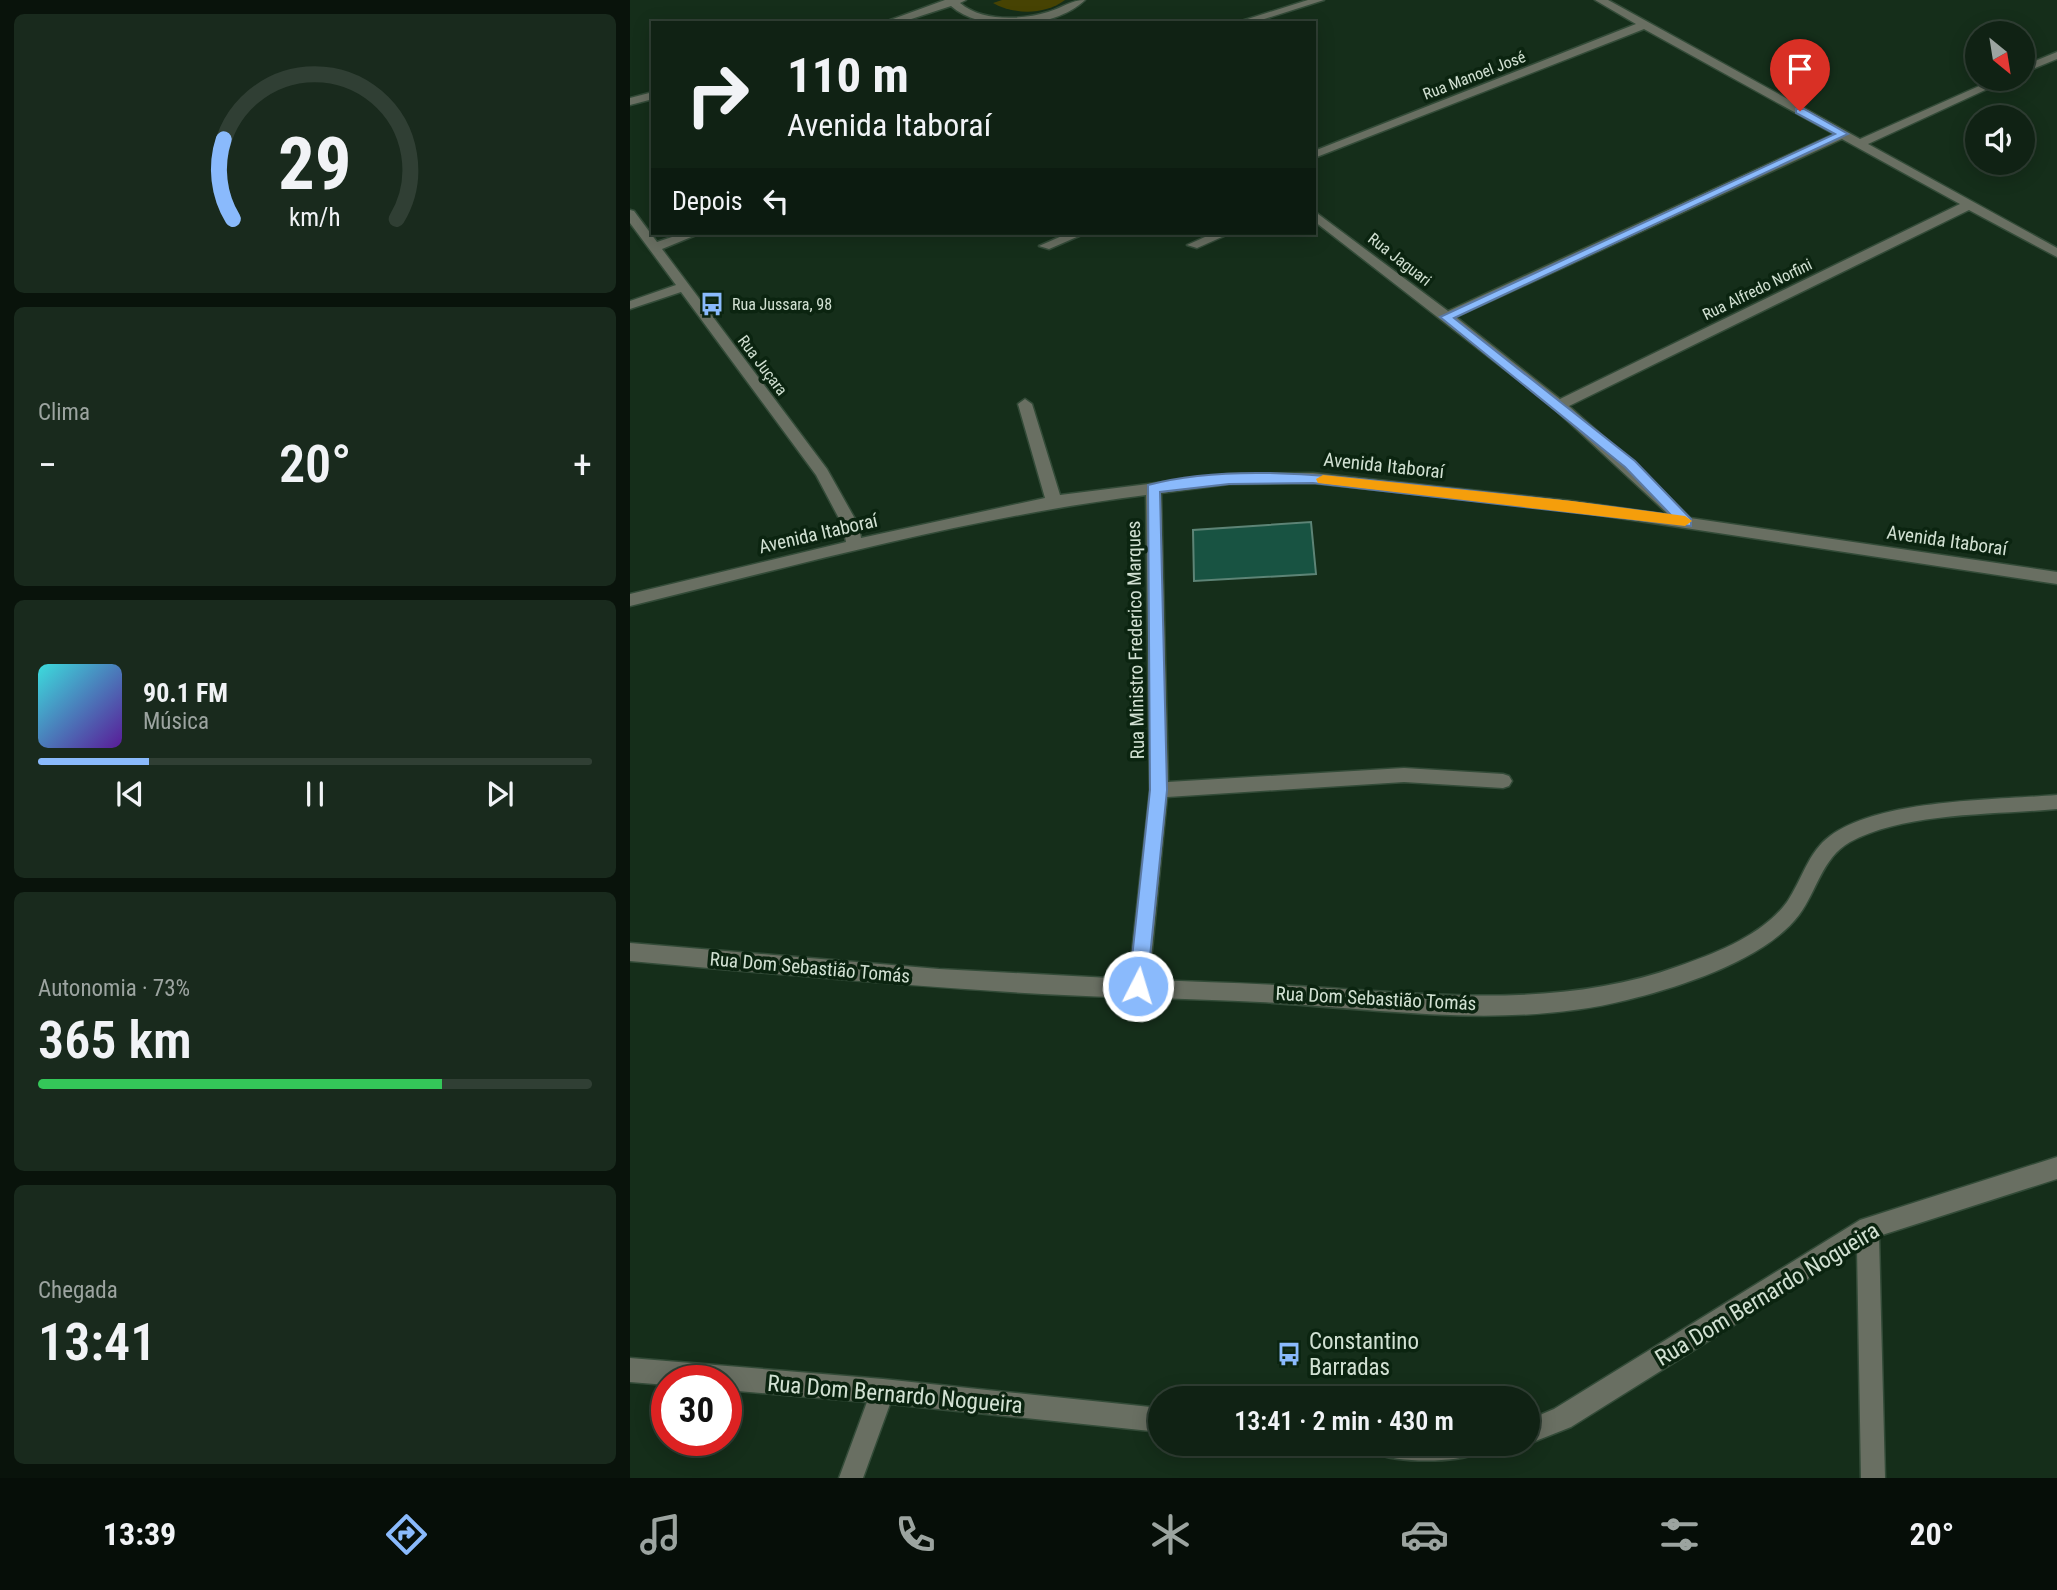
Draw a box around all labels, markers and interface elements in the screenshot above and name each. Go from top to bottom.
north arrow [1965,21,2035,91]
map controls [1965,21,2035,175]
pin [1770,39,1830,111]
text: 110 m [787,47,909,104]
street label: Rua Manoel José [1420,47,1528,104]
icon: right [672,49,763,140]
icon: arrive [1781,50,1819,88]
button: sound [1965,105,2035,175]
text: Avenida Itaboraí [787,106,991,144]
text: 29 [278,122,352,208]
icon: left [757,182,795,220]
text: Depois [672,186,743,216]
text: km/h [289,203,341,232]
street label: Rua Jaguari [1364,229,1435,290]
street label: Rua Alfredo Norfini [1699,255,1815,324]
bus stop icon: Rua Jussara, 98 [698,290,726,318]
place label: Rua Jussara, 98 [732,295,832,314]
street label: Rua Juçara [734,332,791,399]
text: Clima [38,399,90,426]
text: 20° [279,434,351,495]
text: − [38,443,57,487]
text: + [573,443,592,487]
street label: Avenida Itaboraí [1322,448,1447,483]
street label: Avenida Itaboraí [756,508,881,558]
street label: Rua Ministro Frederico Marques [1122,520,1149,760]
street label: Avenida Itaboraí [1885,521,2010,561]
text: 90.1 FM [143,678,228,708]
text: Música [143,708,209,735]
icon: previous [111,775,149,813]
icon: pause [296,775,334,813]
icon: next [481,775,519,813]
street label: Rua Dom Sebastião Tomás [709,947,911,988]
position arrow [1101,949,1175,1023]
text: Autonomia · 73% [38,975,190,1002]
street label: Rua Dom Sebastião Tomás [1275,982,1477,1015]
text: 365 km [38,1010,192,1071]
street label: Rua Dom Bernardo Nogueira [1650,1217,1884,1372]
text: Chegada [38,1277,118,1304]
text: 13:41 [38,1312,156,1373]
place label: Constantino Barradas [1309,1328,1419,1381]
bus stop icon: Constantino Barradas [1275,1340,1303,1368]
speed limit sign: 30 [651,1365,742,1456]
street label: Rua Dom Bernardo Nogueira [766,1370,1024,1419]
text: 13:41 · 2 min · 430 m [1234,1406,1454,1436]
icon: directions [382,1510,431,1559]
icon: music [636,1510,685,1559]
icon: phone [891,1510,940,1559]
icon: climate [1146,1510,1195,1559]
icon: car [1400,1510,1449,1559]
icon: filters [1655,1510,1704,1559]
text: 13:39 [103,1515,176,1553]
text: 20° [1909,1515,1954,1553]

